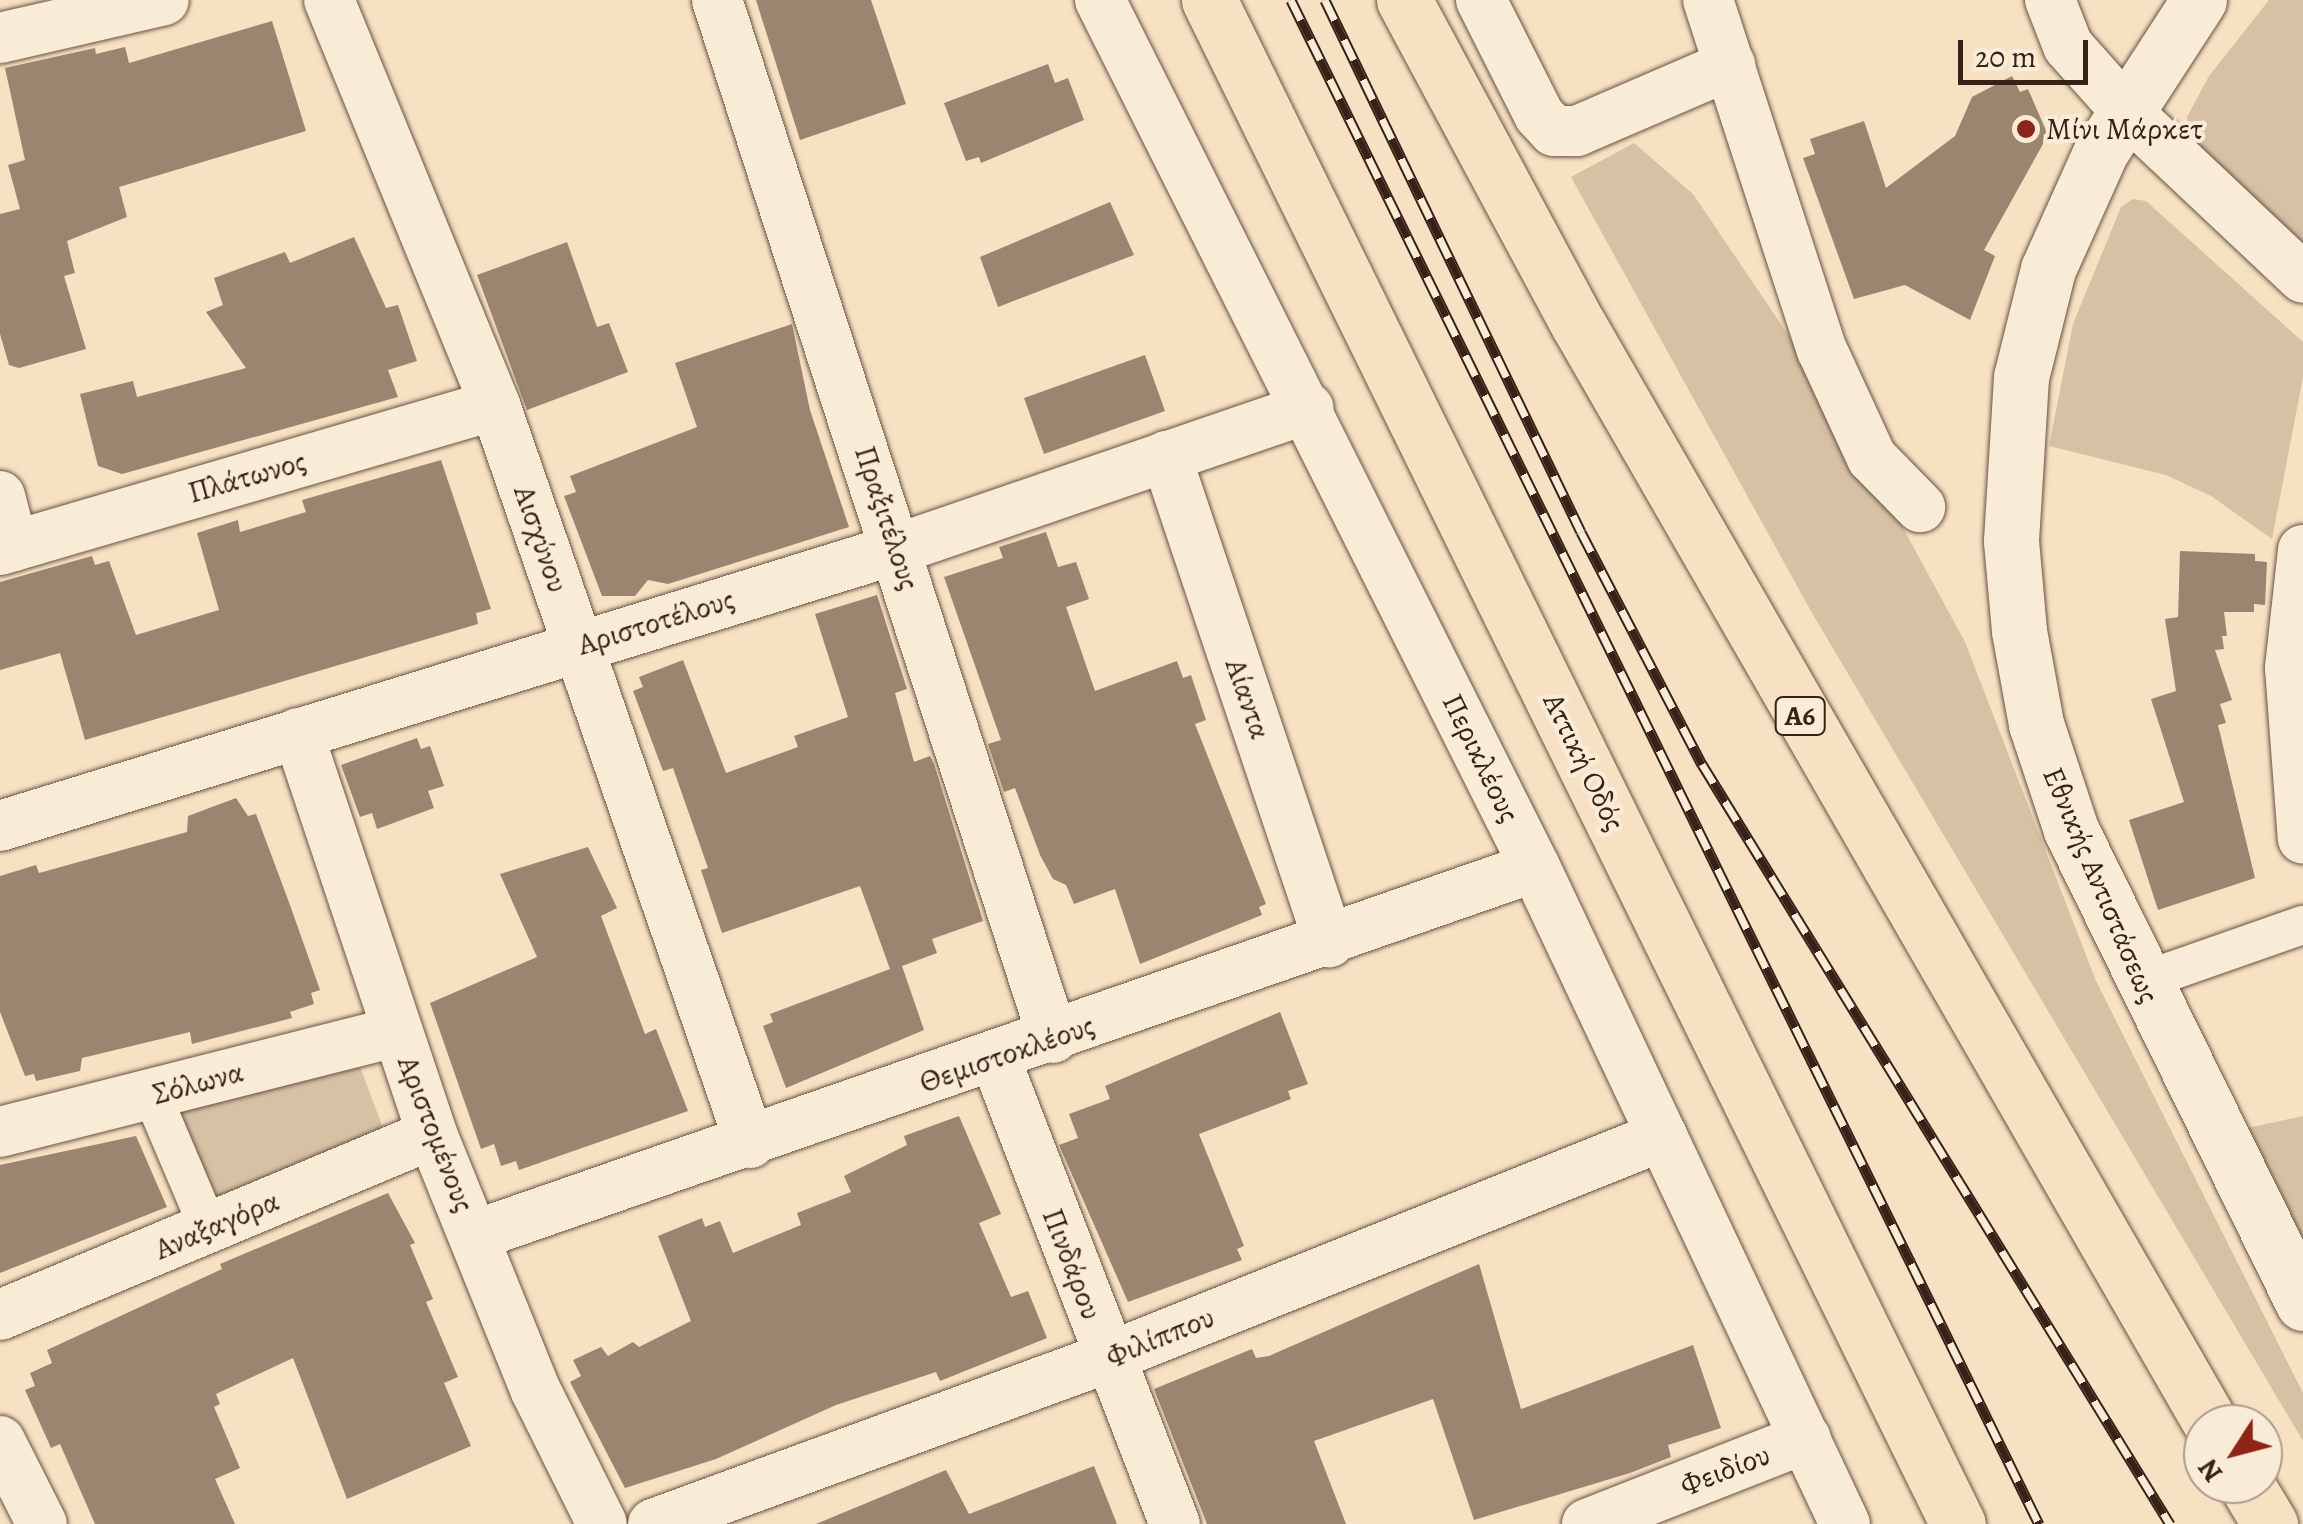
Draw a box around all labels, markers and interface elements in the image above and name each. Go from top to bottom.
scale bar [1963,20,2093,82]
text: 20 m [1975,37,2036,77]
place label: Μίνι Μάρκετ [2046,111,2203,147]
marker: Μίνι Μάρκετ [2015,118,2037,140]
street label: Πραξιτέλους [847,441,927,595]
street label: Πλάτωνος [184,443,310,511]
street label: Αισχύνου [506,481,576,597]
street label: Αριστοτέλους [574,581,738,663]
street label: Αίαντα [1218,654,1278,744]
street label: Αττική Οδός [1535,687,1633,837]
street label: Περικλέους [1434,688,1528,828]
road number: Α6 [1772,693,1828,739]
street label: Εθνικής Αντιστάσεως [2035,762,2167,1008]
street label: Θεμιστοκλέους [915,1007,1099,1101]
street label: Αριστομένους [390,1051,482,1217]
street label: Σόλωνα [149,1054,247,1112]
street label: Αναξαγόρα [149,1183,285,1267]
street label: Πινδάρου [1034,1203,1110,1325]
street label: Φιλίππου [1101,1299,1219,1375]
north arrow [2183,1404,2283,1504]
street label: Φειδίου [1675,1436,1775,1504]
text: N [2189,1451,2232,1490]

